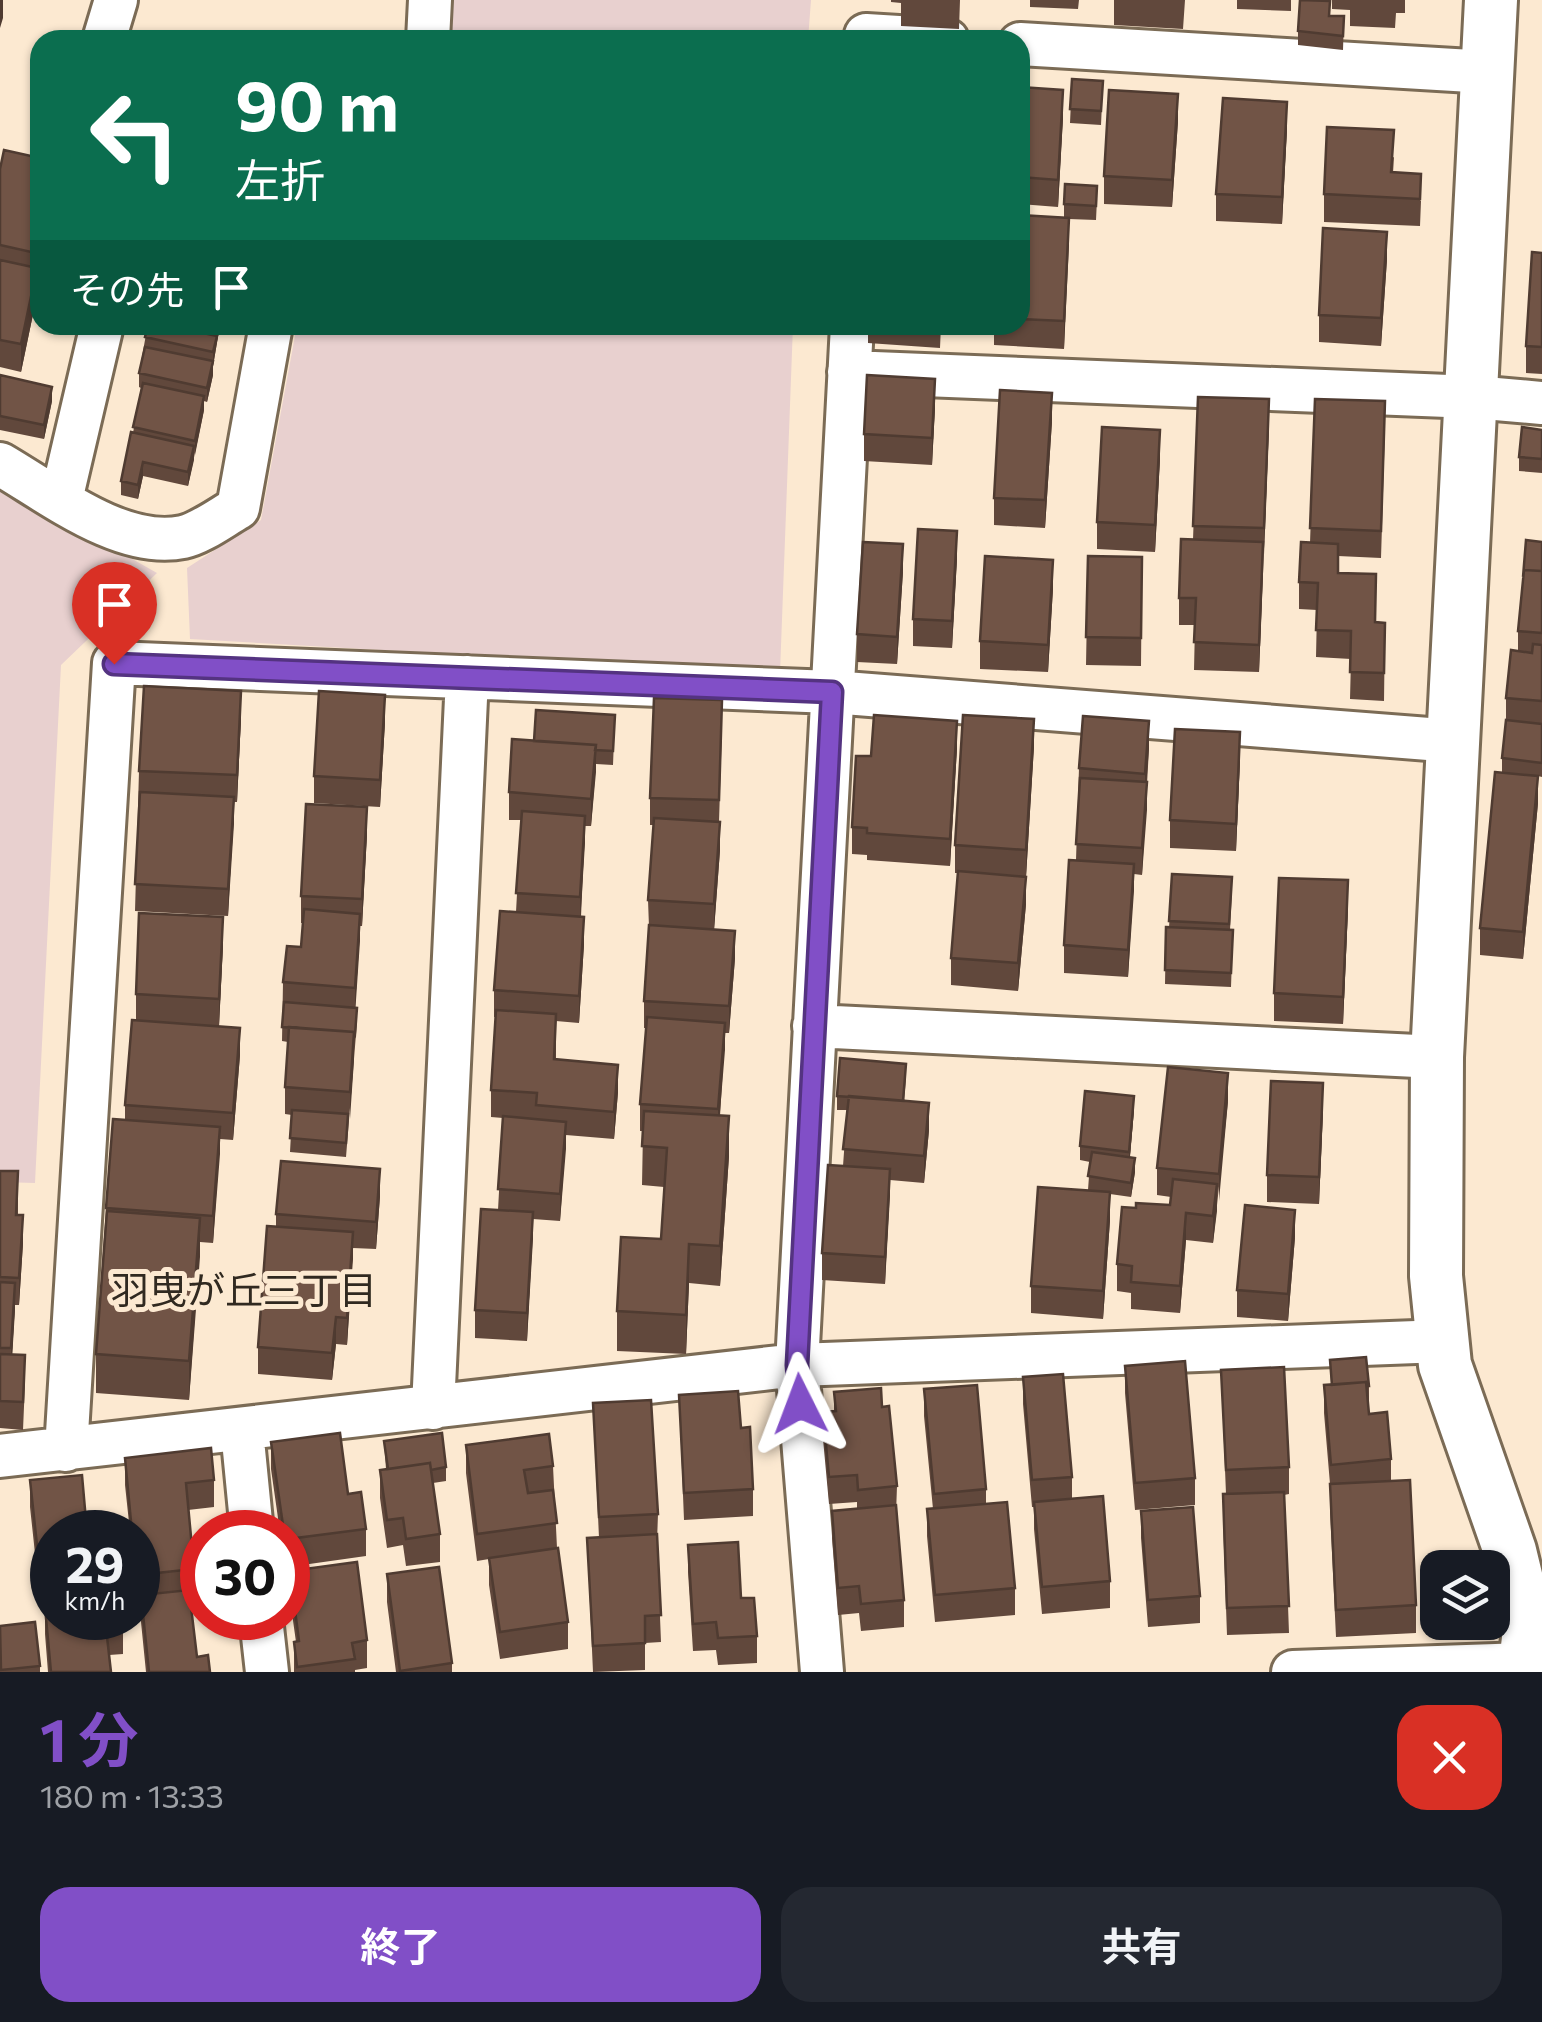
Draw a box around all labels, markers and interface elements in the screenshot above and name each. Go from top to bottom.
text: 90 m [235,60,399,145]
icon: left [70,70,200,200]
text: 左折 [235,151,325,206]
icon: arrive [204,260,259,315]
text: その先 [70,265,184,312]
pin [72,562,157,665]
icon: arrive [87,577,142,632]
district label: 羽曳が丘三丁目 [111,1265,377,1312]
position arrow [748,1352,852,1456]
speed limit sign: 30 [180,1510,310,1640]
text: 29 [65,1532,124,1593]
map controls [1420,1550,1510,1640]
button: layers [1420,1550,1510,1640]
text: km/h [65,1585,125,1615]
text: 1 分 [40,1701,139,1774]
button: close [1397,1705,1502,1810]
text: 180 m · 13:33 [40,1775,224,1815]
button: 終了 [40,1887,761,2002]
button: 共有 [781,1887,1502,2002]

